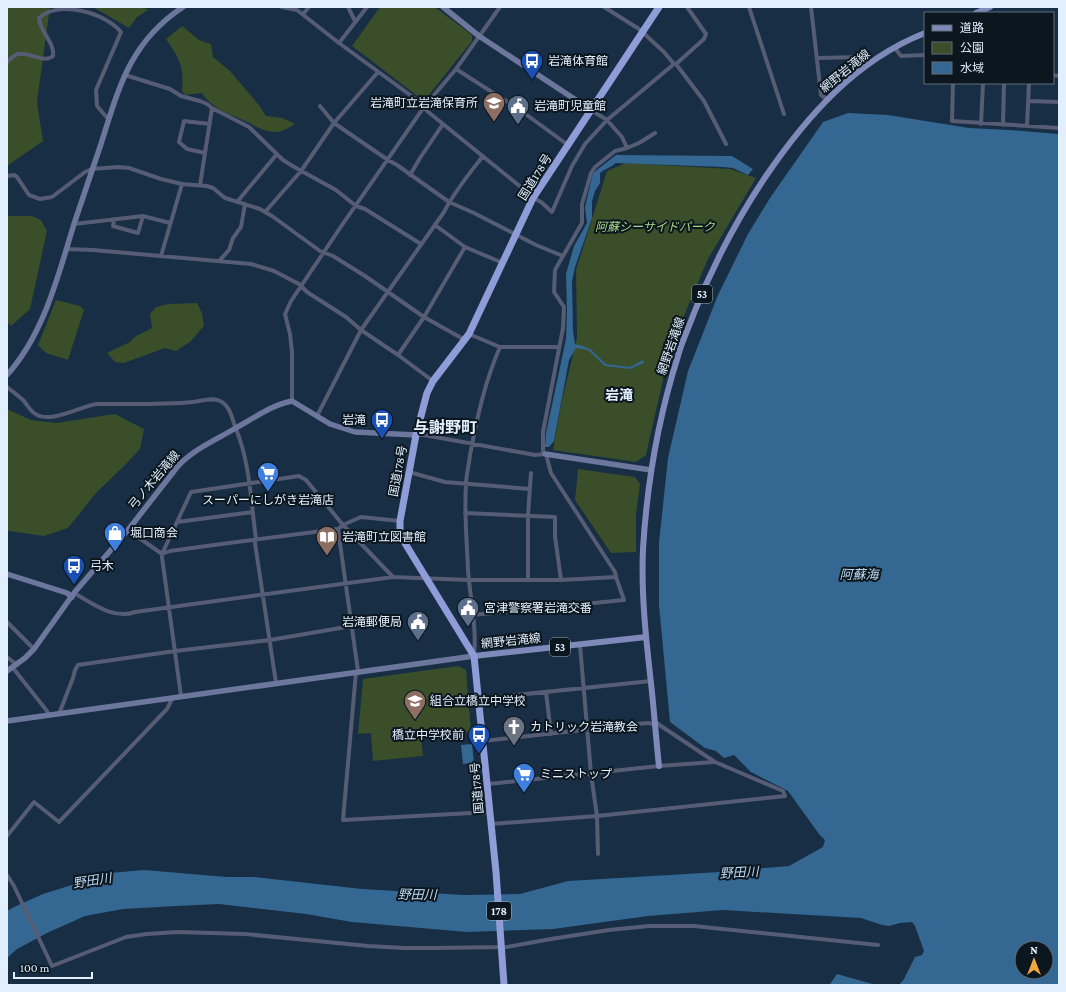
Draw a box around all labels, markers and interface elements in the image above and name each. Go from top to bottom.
legend [924,12,1054,84]
text: 道路 [960,21,984,35]
text: 公園 [960,41,984,55]
street label: 網野岩滝線 [817,47,873,95]
bus stop icon: 岩滝体育館 [519,48,545,81]
place label: 岩滝体育館 [548,54,608,68]
text: 水域 [960,61,984,75]
school or university icon: 岩滝町立岩滝保育所 [481,90,507,123]
public building icon: 岩滝町児童館 [505,93,531,126]
place label: 岩滝町立岩滝保育所 [370,96,478,110]
place label: 岩滝町児童館 [534,99,606,113]
street label: 国道178号 [515,151,555,203]
park label: 阿蘇シーサイドパーク [595,220,716,234]
road number: 53 [692,285,712,303]
street label: 網野岩滝線 [655,315,687,377]
district label: 岩滝 [605,387,633,403]
bus stop icon: 岩滝 [369,407,395,440]
place label: 岩滝 [342,413,366,427]
district label: 与謝野町 [413,419,477,436]
street label: 国道178号 [386,444,410,498]
street label: 弓ノ木岩滝線 [125,448,183,512]
supermarket icon: スーパーにしがき岩滝店 [255,460,281,493]
place label: スーパーにしがき岩滝店 [202,493,334,507]
shop icon: 堀口商会 [102,520,128,553]
library icon: 岩滝町立図書館 [314,524,340,557]
place label: 堀口商会 [130,526,178,540]
place label: 岩滝町立図書館 [342,530,426,544]
bus stop icon: 弓木 [61,553,87,586]
place label: 弓木 [90,559,114,573]
water label: 阿蘇海 [839,567,880,582]
public building icon: 宮津警察署岩滝交番 [455,595,481,628]
place label: 宮津警察署岩滝交番 [484,601,592,615]
public building icon: 岩滝郵便局 [405,609,431,642]
place label: 岩滝郵便局 [342,615,402,629]
street label: 網野岩滝線 [480,631,542,651]
road number: 53 [550,638,570,656]
school or university icon: 組合立橋立中学校 [402,688,428,721]
place label: 組合立橋立中学校 [430,694,526,708]
church icon: カトリック岩滝教会 [501,714,527,747]
place label: カトリック岩滝教会 [530,720,638,734]
bus stop icon: 橋立中学校前 [466,722,492,755]
place label: 橋立中学校前 [392,728,464,742]
supermarket icon: ミニストップ [511,761,537,794]
street label: 国道178号 [468,762,486,814]
place label: ミニストップ [540,767,612,781]
water label: 野田川 [719,864,761,881]
water label: 野田川 [72,870,114,891]
water label: 野田川 [397,887,439,902]
road number: 178 [487,902,511,920]
north arrow [1014,940,1054,980]
text: N [1030,944,1038,956]
scale bar [14,954,92,980]
text: 100 m [20,961,50,975]

